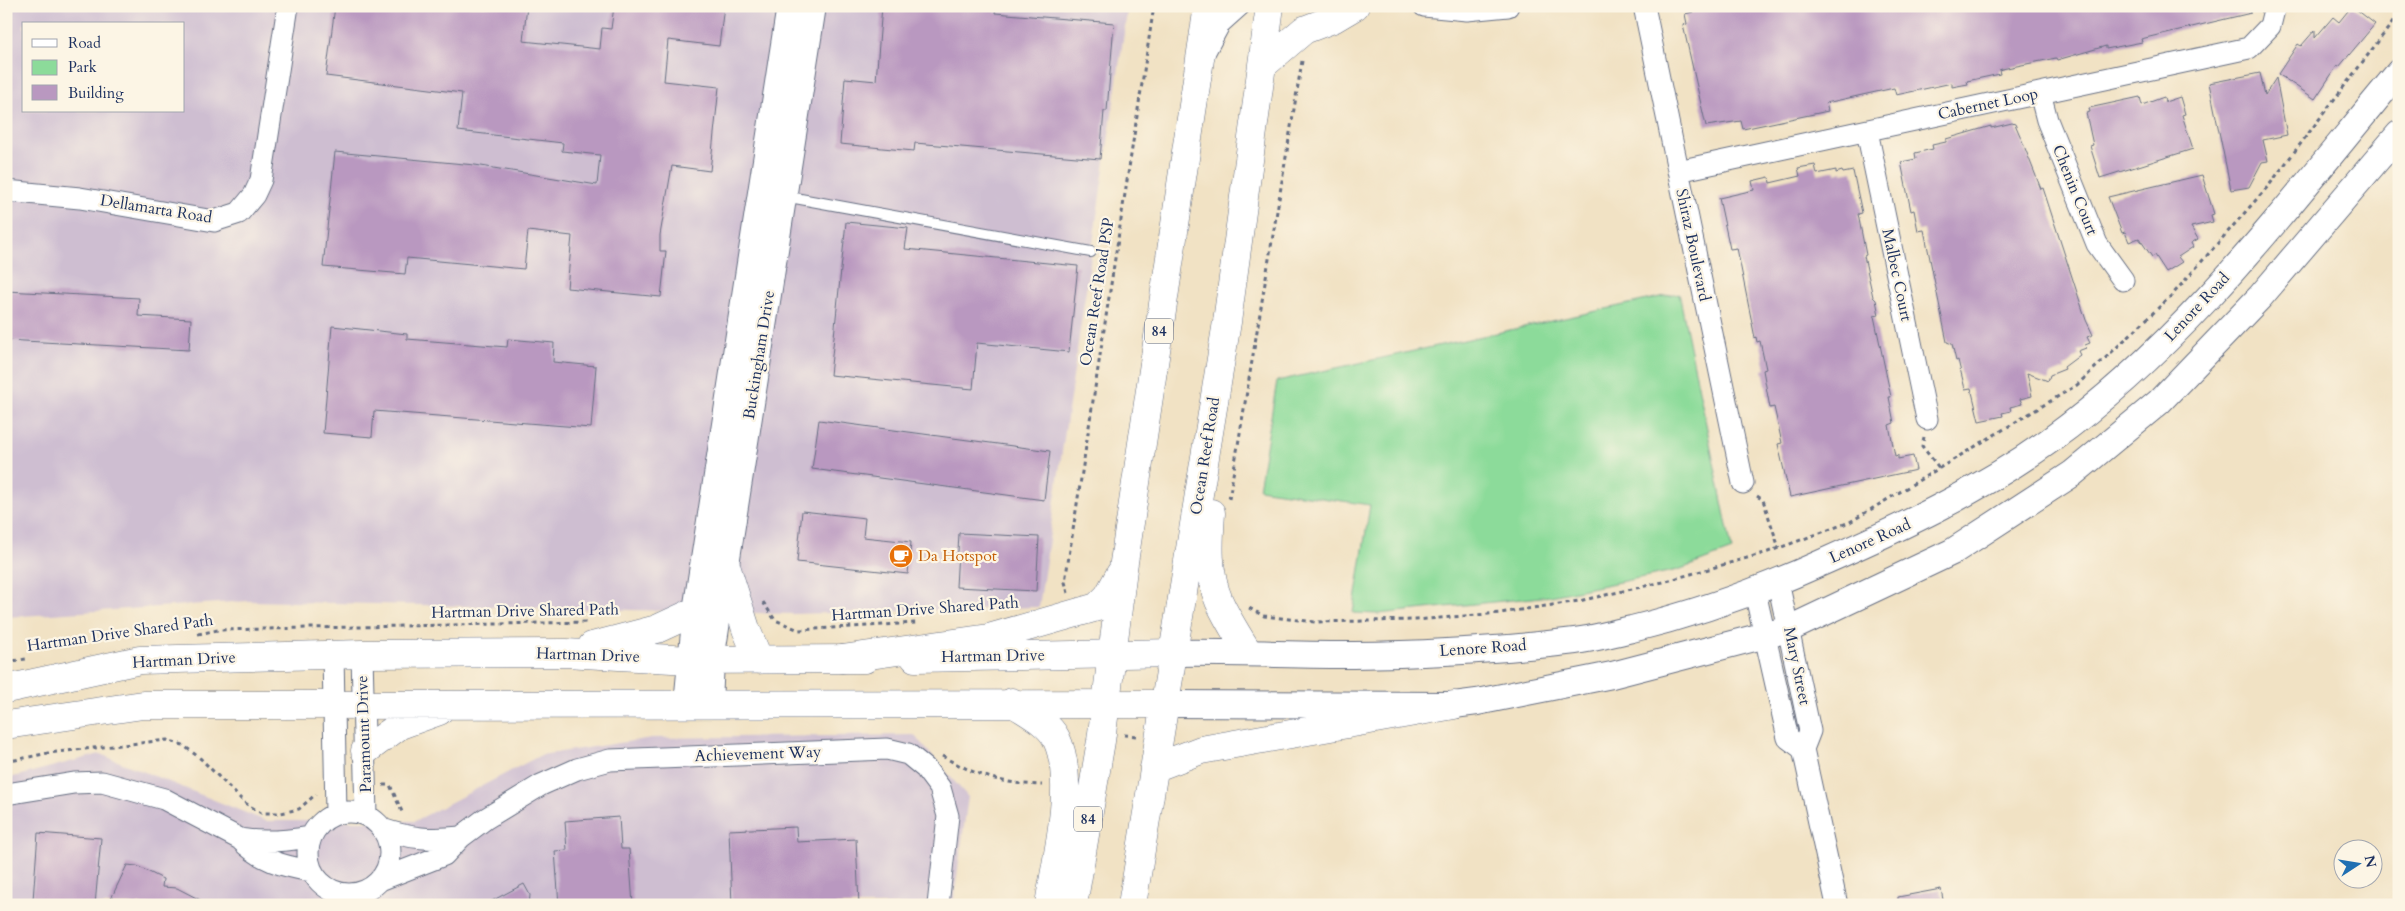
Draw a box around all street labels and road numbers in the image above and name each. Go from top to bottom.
street label: Cabernet Loop [1936,83,2040,125]
street label: Chenin Court [2047,141,2103,239]
street label: Shiraz Boulevard [1670,187,1716,304]
street label: Dellamarta Road [98,189,214,229]
street label: Ocean Reef Road PSP [1074,216,1120,368]
street label: Malbec Court [1876,227,1918,323]
street label: Lenore Road [2159,267,2235,346]
street label: Buckingham Drive [738,289,780,421]
road number: 84 [1145,318,1173,344]
street label: Ocean Reef Road [1185,395,1225,516]
street label: Lenore Road [1826,513,1915,569]
street label: Hartman Drive Shared Path [831,591,1020,627]
street label: Hartman Drive Shared Path [431,598,619,624]
street label: Hartman Drive Shared Path [25,609,215,657]
street label: Mary Street [1778,625,1816,707]
street label: Lenore Road [1439,634,1528,662]
street label: Hartman Drive [536,642,640,668]
street label: Hartman Drive [941,644,1045,668]
street label: Hartman Drive [132,646,236,674]
street label: Paramount Drive [351,675,377,793]
street label: Achievement Way [694,741,822,767]
road number: 84 [1074,806,1102,832]

